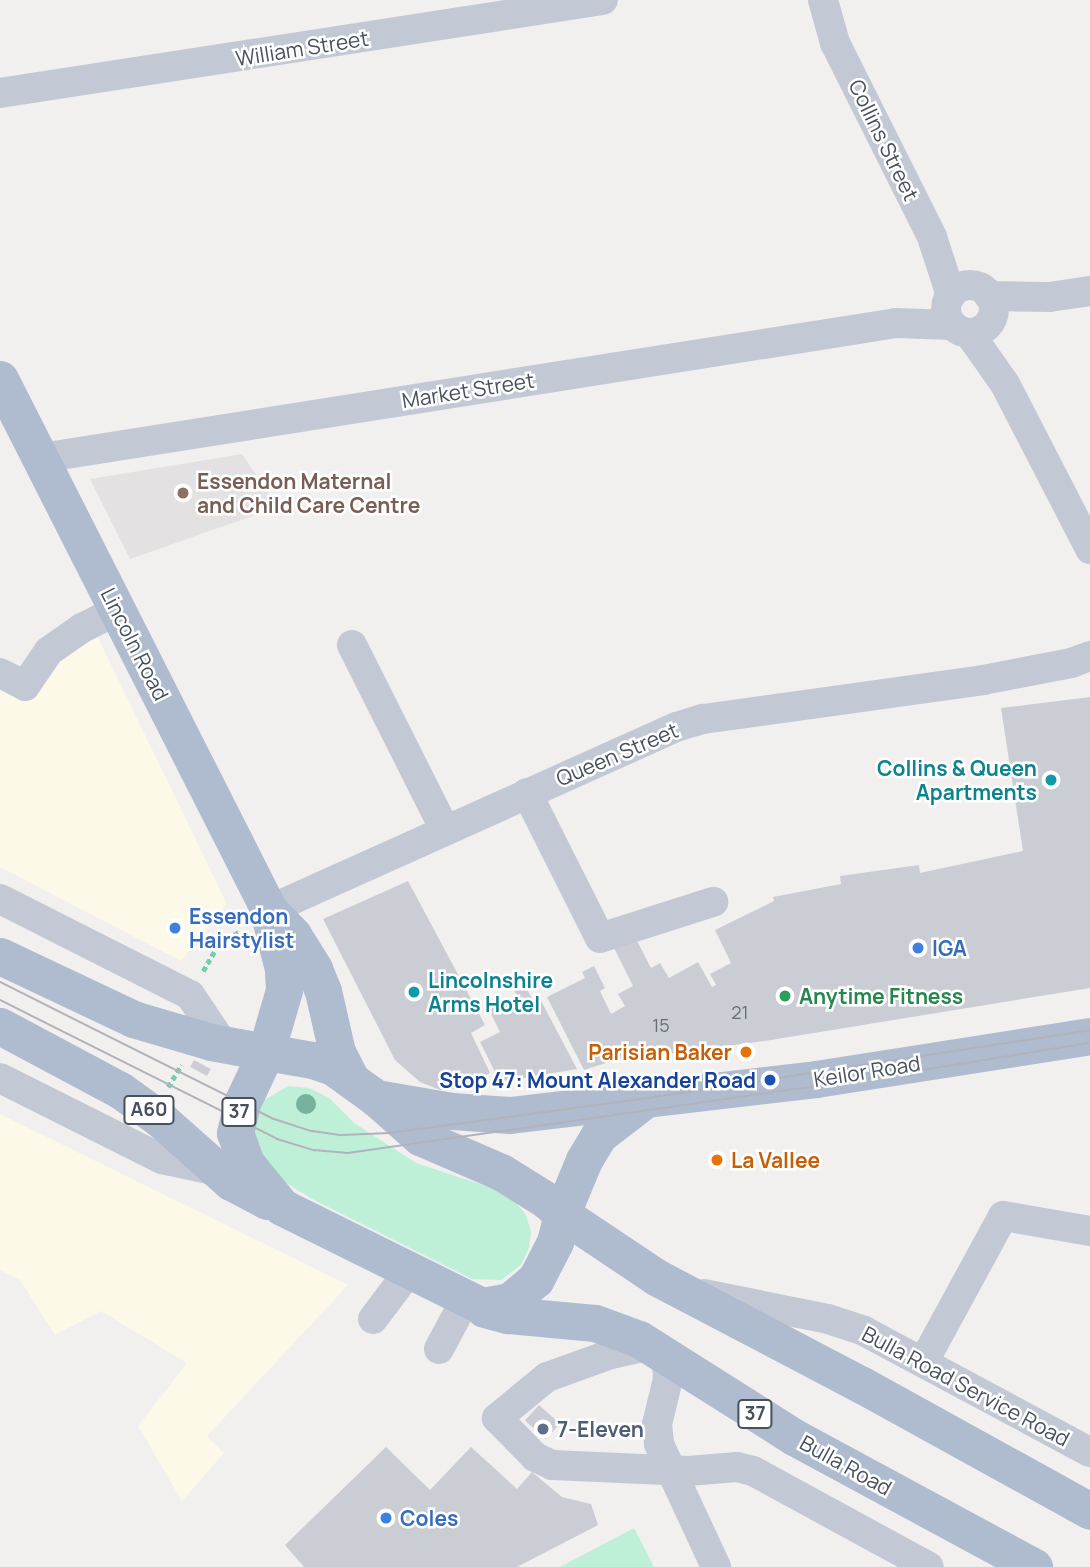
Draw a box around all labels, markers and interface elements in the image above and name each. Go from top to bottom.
street label: William Street [234,25,370,71]
street label: Collins Street [844,75,924,205]
street label: Market Street [400,367,536,413]
place label: Essendon Maternal and Child Care Centre [197,468,420,518]
marker: Essendon Maternal and Child Care Centre [175,485,191,501]
street label: Lincoln Road [96,583,174,705]
street label: Queen Street [552,717,682,791]
place label: Collins & Queen Apartments [877,755,1037,805]
marker: Collins & Queen Apartments [1043,772,1059,788]
place label: Essendon Hairstylist [189,903,294,953]
marker: Essendon Hairstylist [167,920,183,936]
place label: IGA [932,935,967,961]
marker: IGA [910,940,926,956]
place label: Lincolnshire Arms Hotel [428,967,553,1017]
place label: Anytime Fitness [799,983,963,1009]
marker: Lincolnshire Arms Hotel [406,984,422,1000]
marker: Anytime Fitness [777,988,793,1004]
house number: 21 [731,1001,749,1023]
house number: 15 [652,1014,670,1036]
place label: Parisian Baker [588,1039,732,1065]
marker: Parisian Baker [738,1044,754,1060]
street label: Keilor Road [812,1050,922,1092]
place label: Stop 47: Mount Alexander Road [439,1067,756,1093]
marker: Stop 47: Mount Alexander Road [762,1072,778,1088]
road number: A60 [123,1094,175,1126]
road number: 37 [220,1096,258,1128]
place label: La Vallee [731,1147,820,1173]
marker: La Vallee [709,1152,725,1168]
street label: Bulla Road Service Road [858,1321,1074,1451]
road number: 37 [736,1398,774,1430]
place label: 7-Eleven [557,1416,644,1442]
marker: 7-Eleven [535,1421,551,1437]
street label: Bulla Road [796,1430,896,1500]
place label: Coles [400,1505,458,1531]
marker: Coles [378,1510,394,1526]

